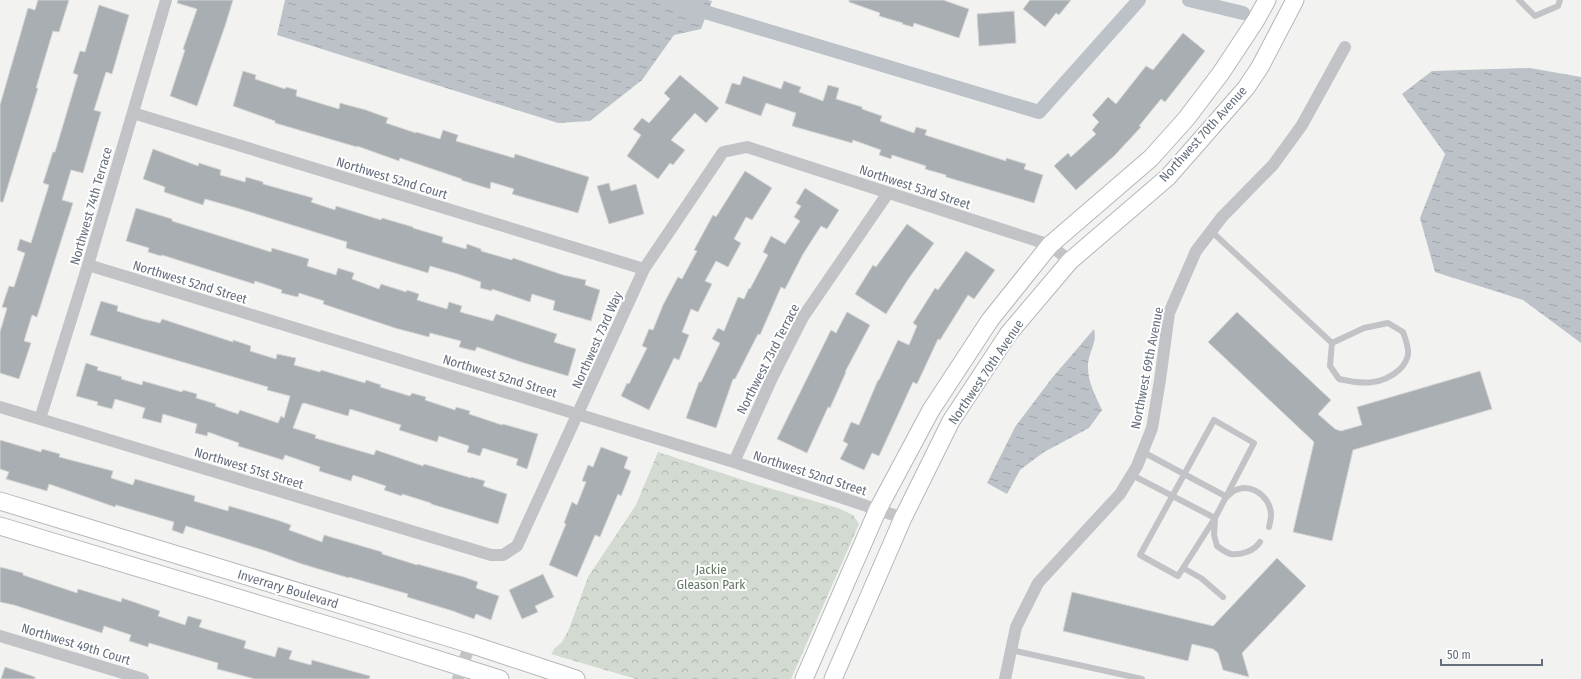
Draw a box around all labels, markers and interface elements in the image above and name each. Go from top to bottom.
street label: Northwest 70th Avenue [1156,83,1250,185]
street label: Northwest 74th Terrace [67,145,115,267]
street label: Northwest 52nd Court [335,154,450,202]
street label: Northwest 53rd Street [857,162,973,212]
street label: Northwest 52nd Street [131,257,250,307]
street label: Northwest 73rd Way [569,289,625,391]
street label: Northwest 73rd Terrace [734,301,802,417]
street label: Northwest 69th Avenue [1128,306,1166,430]
street label: Northwest 70th Avenue [945,317,1027,427]
street label: Northwest 52nd Street [441,351,560,401]
street label: Northwest 51st Street [193,444,306,492]
street label: Northwest 52nd Street [751,448,869,499]
park label: Jackie Gleason Park [677,562,746,592]
street label: Inverrary Boulevard [236,567,340,611]
street label: Northwest 49th Court [20,620,133,668]
scale bar [1441,641,1542,667]
text: 50 m [1447,648,1471,662]

